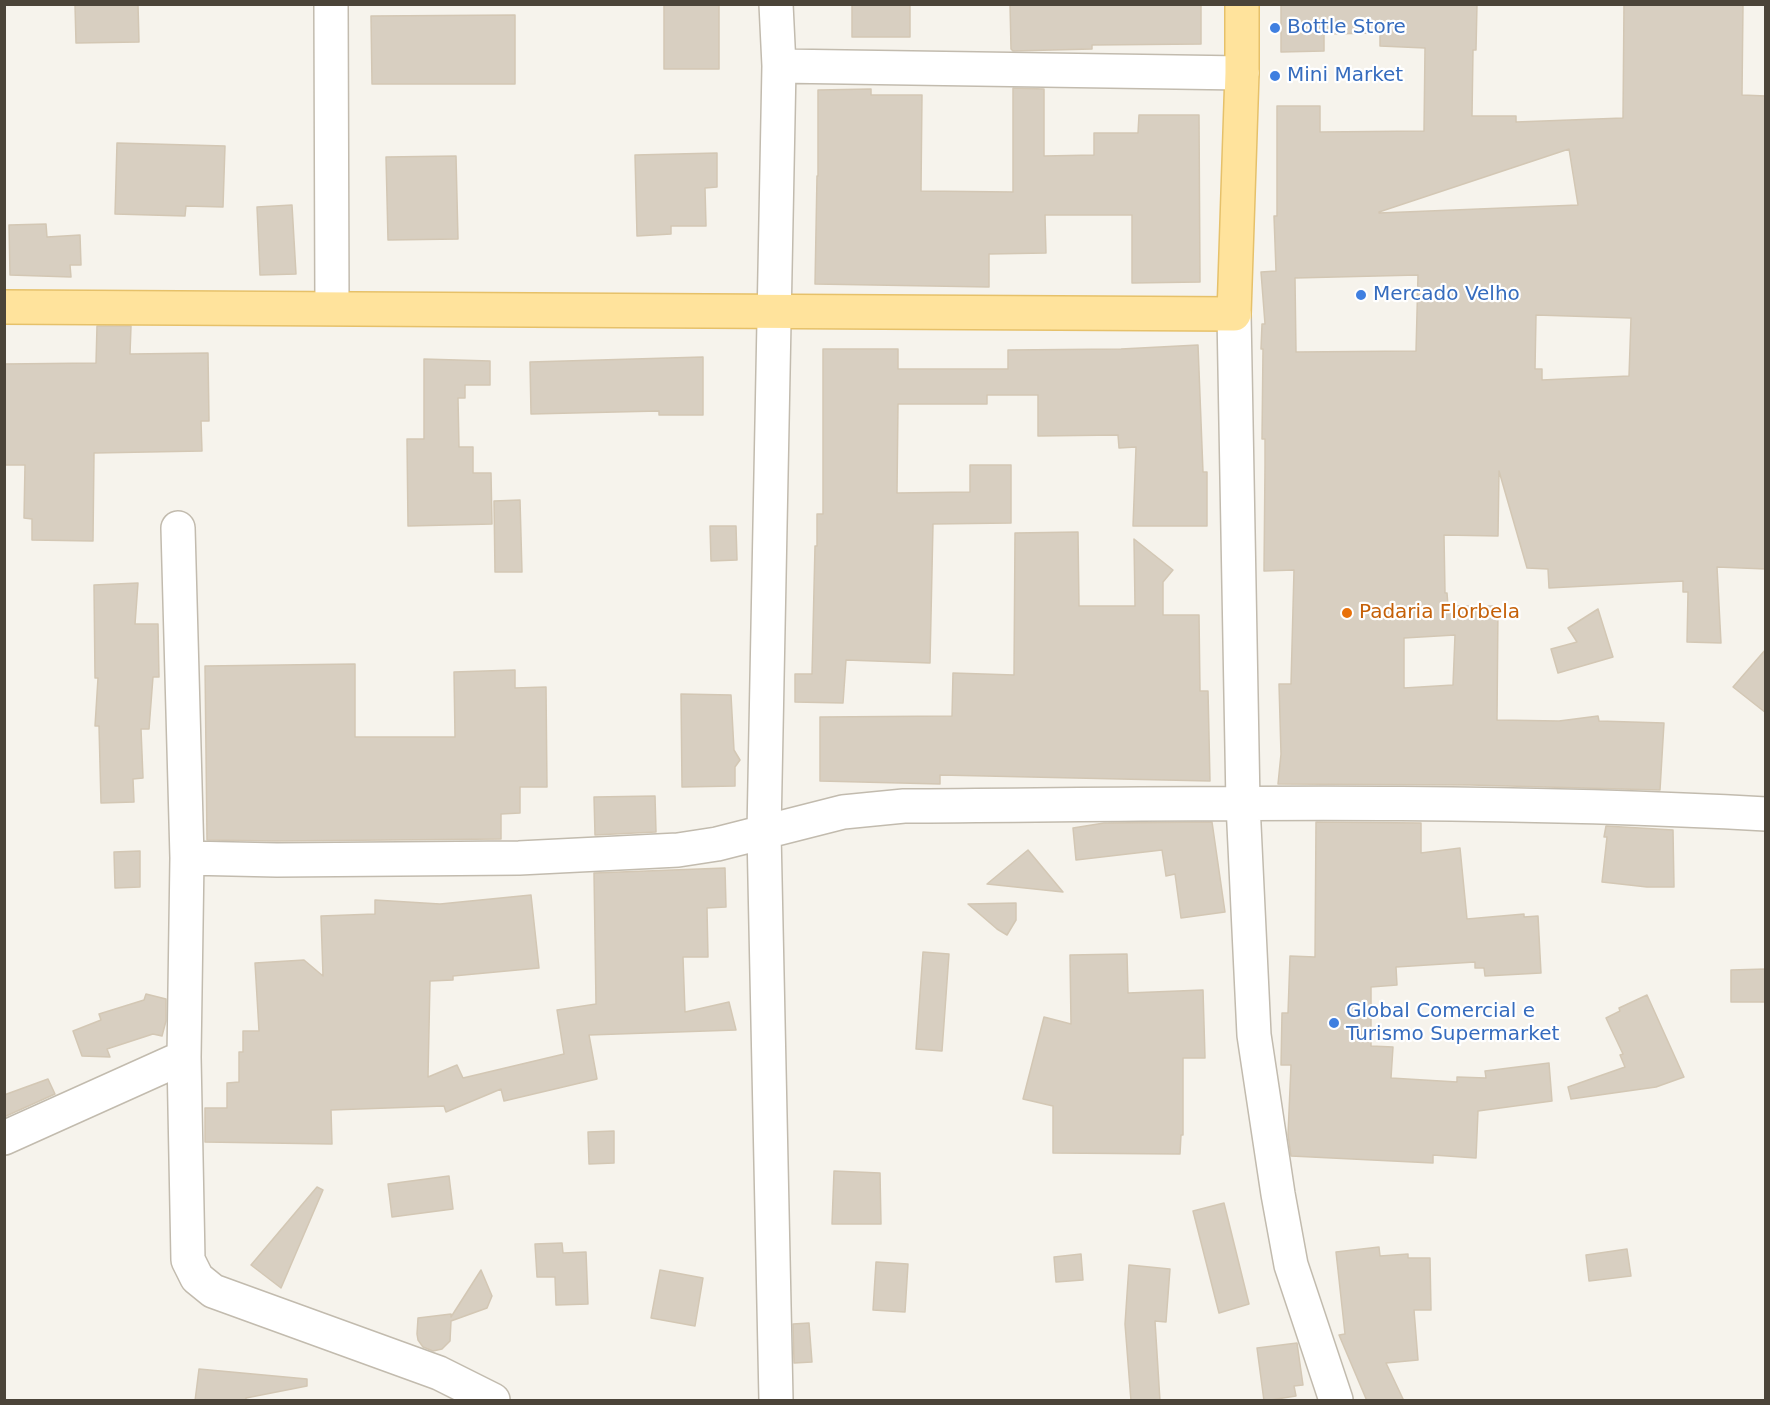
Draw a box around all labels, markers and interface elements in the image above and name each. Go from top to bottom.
place label: Bottle Store [1287,16,1406,40]
marker: Bottle Store [1268,21,1282,35]
place label: Mini Market [1287,64,1403,88]
marker: Mini Market [1268,69,1282,83]
place label: Mercado Velho [1373,283,1520,307]
marker: Mercado Velho [1354,288,1368,302]
place label: Padaria Florbela [1359,601,1520,625]
marker: Padaria Florbela [1340,606,1354,620]
place label: Global Comercial e Turismo Supermarket [1346,1000,1559,1047]
marker: Global Comercial e Turismo Supermarket [1327,1016,1341,1030]

